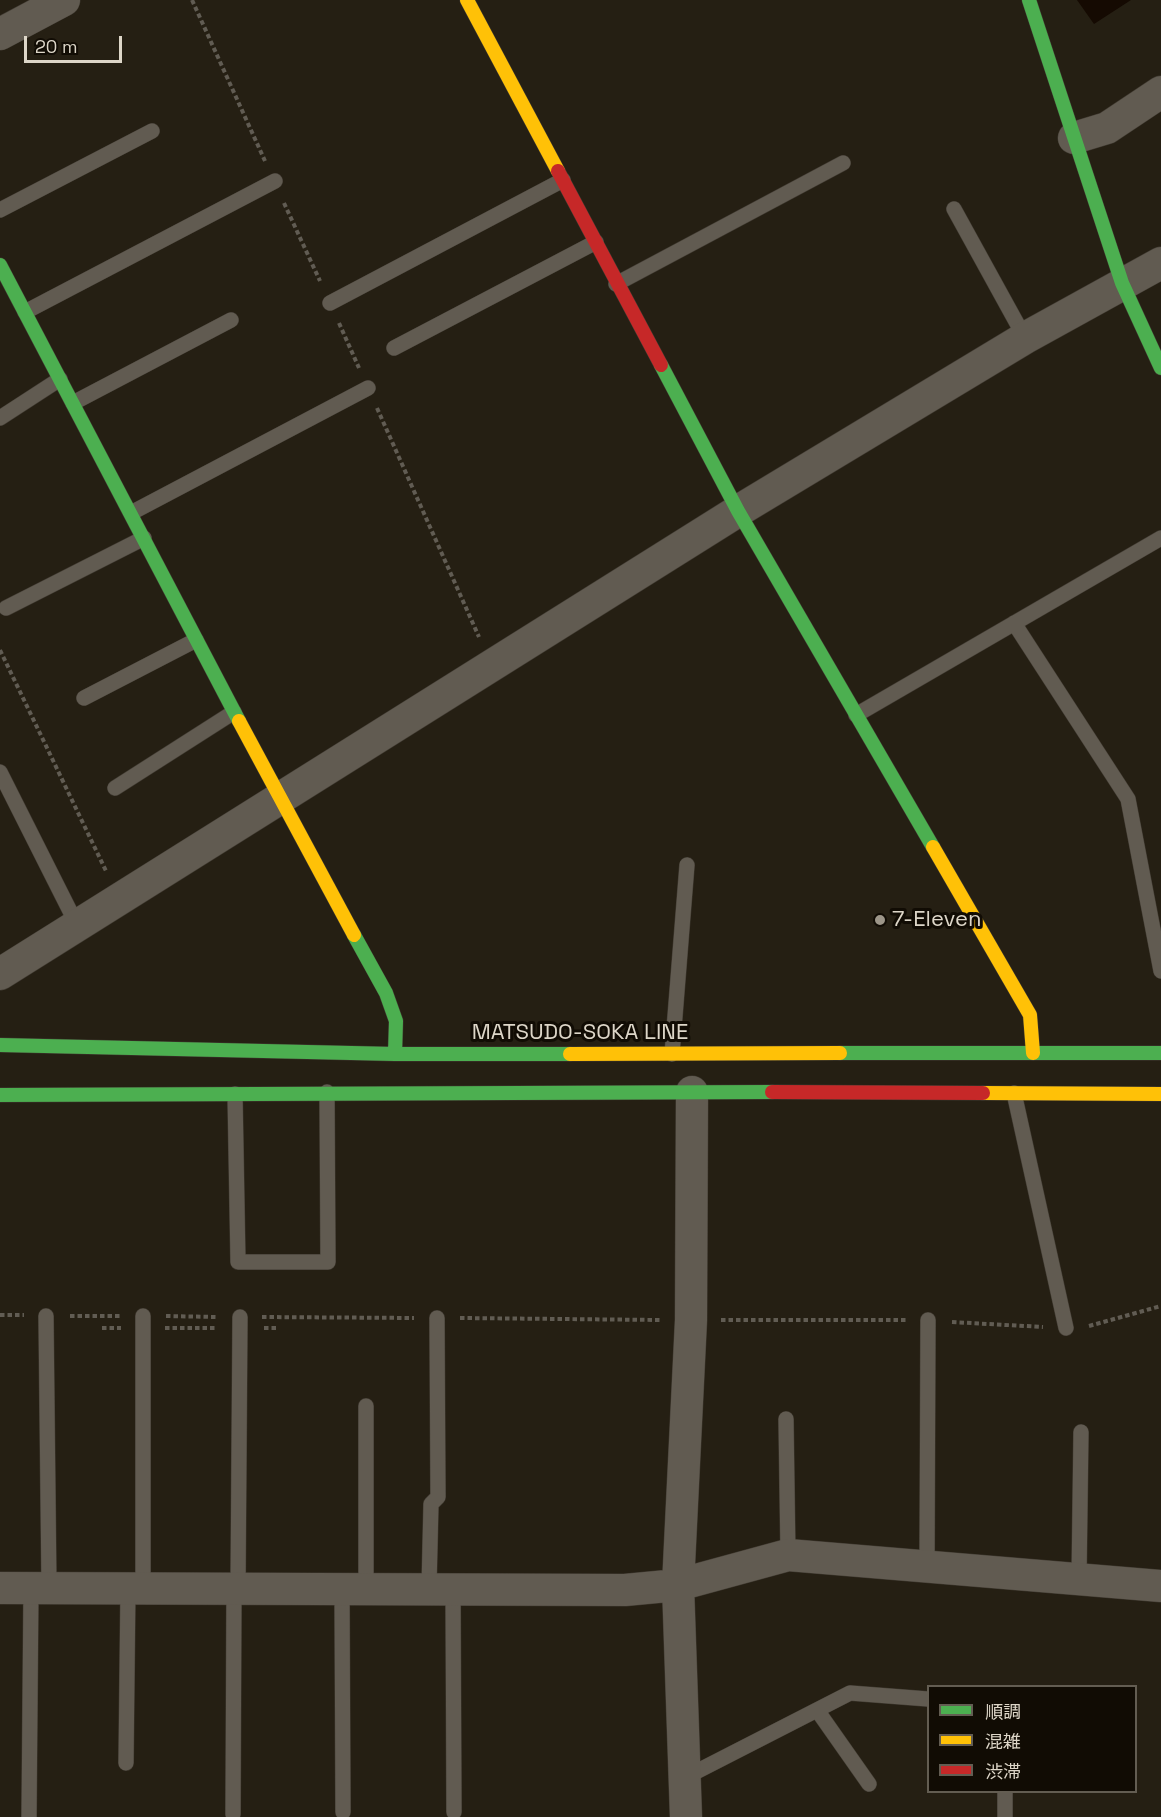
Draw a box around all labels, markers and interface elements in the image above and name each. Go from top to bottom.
scale bar [27,24,124,62]
text: 20 m [35,35,78,58]
place label: 7-Eleven [892,907,981,933]
marker: 7-Eleven [873,913,887,927]
street label: MATSUDO-SOKA LINE [472,1020,688,1046]
legend [927,1685,1137,1793]
text: 順調 [985,1700,1021,1723]
text: 混雑 [985,1730,1021,1753]
text: 渋滞 [985,1760,1021,1783]

